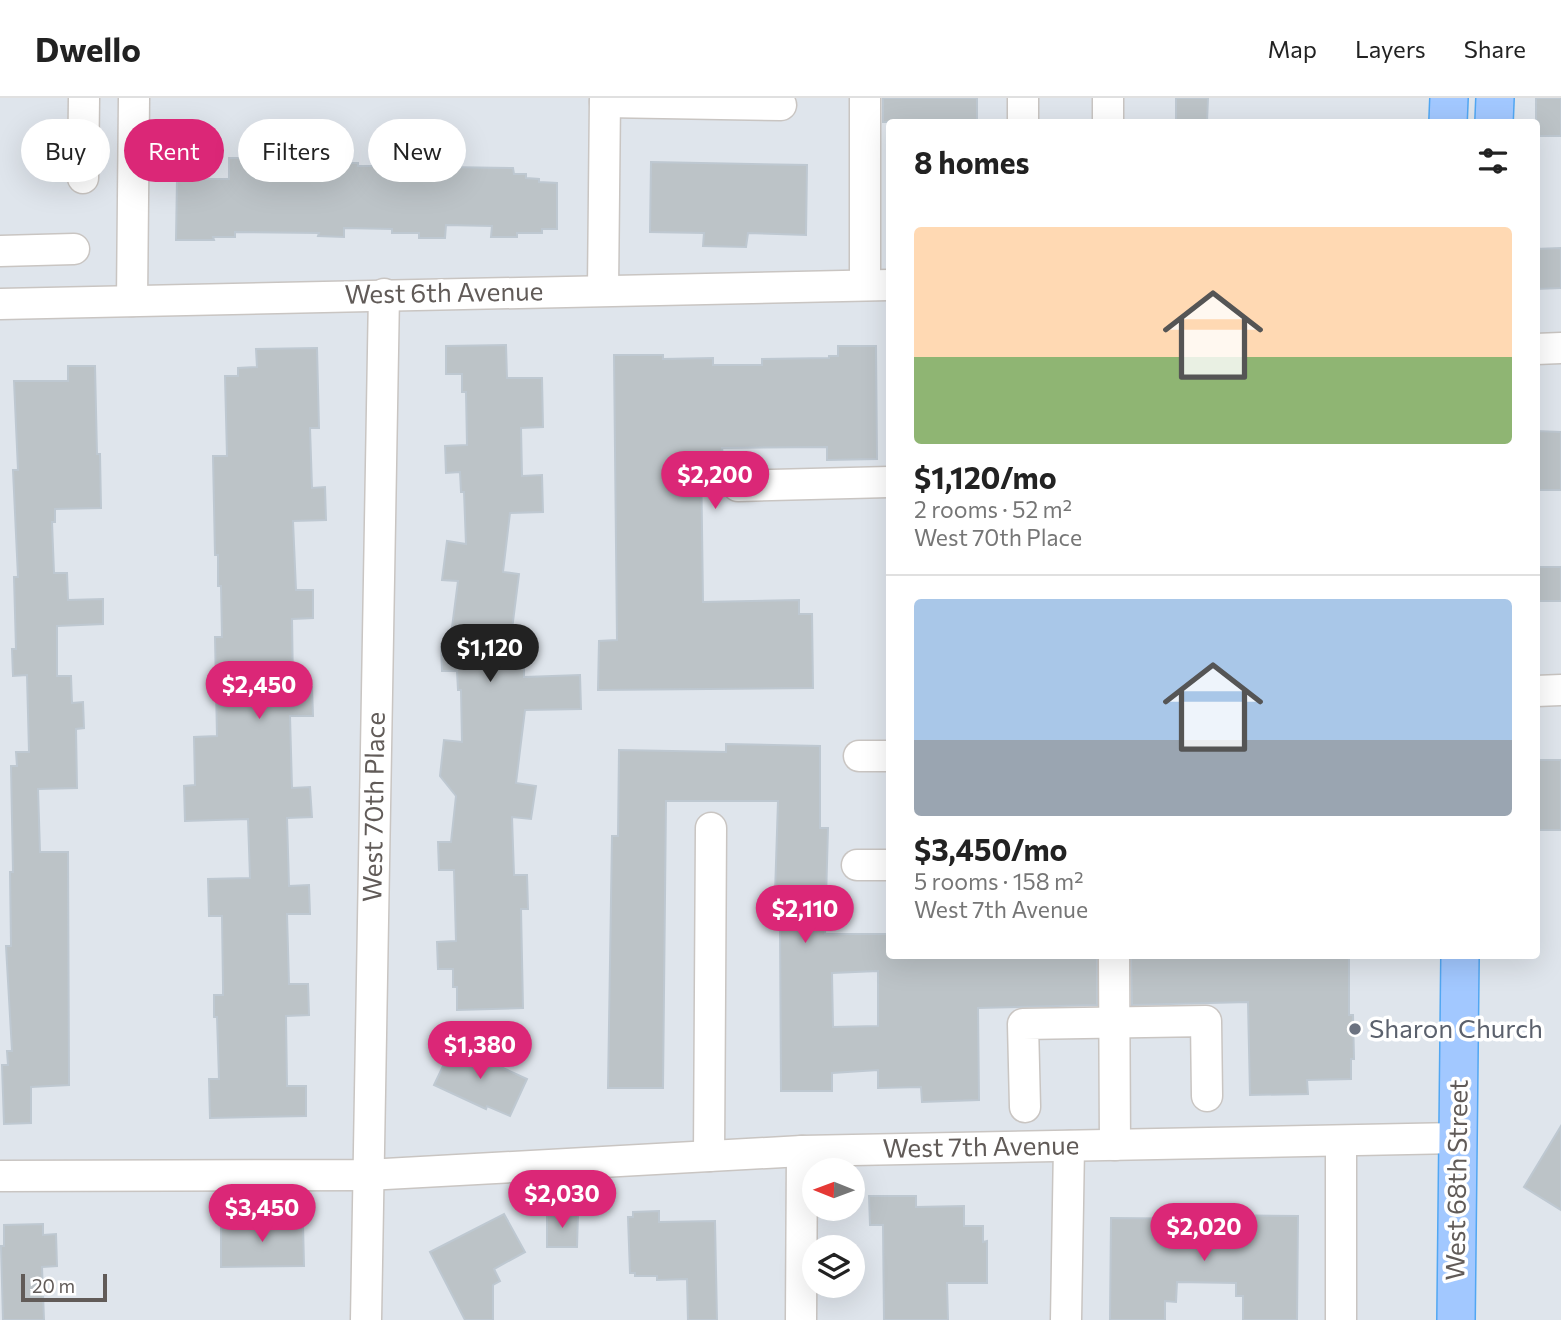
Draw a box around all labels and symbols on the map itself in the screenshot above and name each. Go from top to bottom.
street label: West 6th Avenue [344,274,544,309]
pin: $2,200 [658,452,772,511]
pin: $1,120 [433,624,547,684]
pin: $2,450 [202,662,316,721]
street label: West 70th Place [355,712,390,902]
pin: $2,110 [748,886,862,945]
place label: Sharon Church [1369,1012,1543,1043]
pin: $1,380 [423,1021,537,1081]
marker: Sharon Church [1347,1021,1363,1037]
street label: West 68th Street [1438,1079,1473,1281]
street label: West 7th Avenue [882,1128,1080,1163]
north arrow [802,1158,864,1222]
pin: $2,030 [505,1170,619,1230]
pin: $3,450 [205,1184,319,1244]
pin: $2,020 [1147,1204,1261,1263]
scale bar [21,1271,107,1303]

